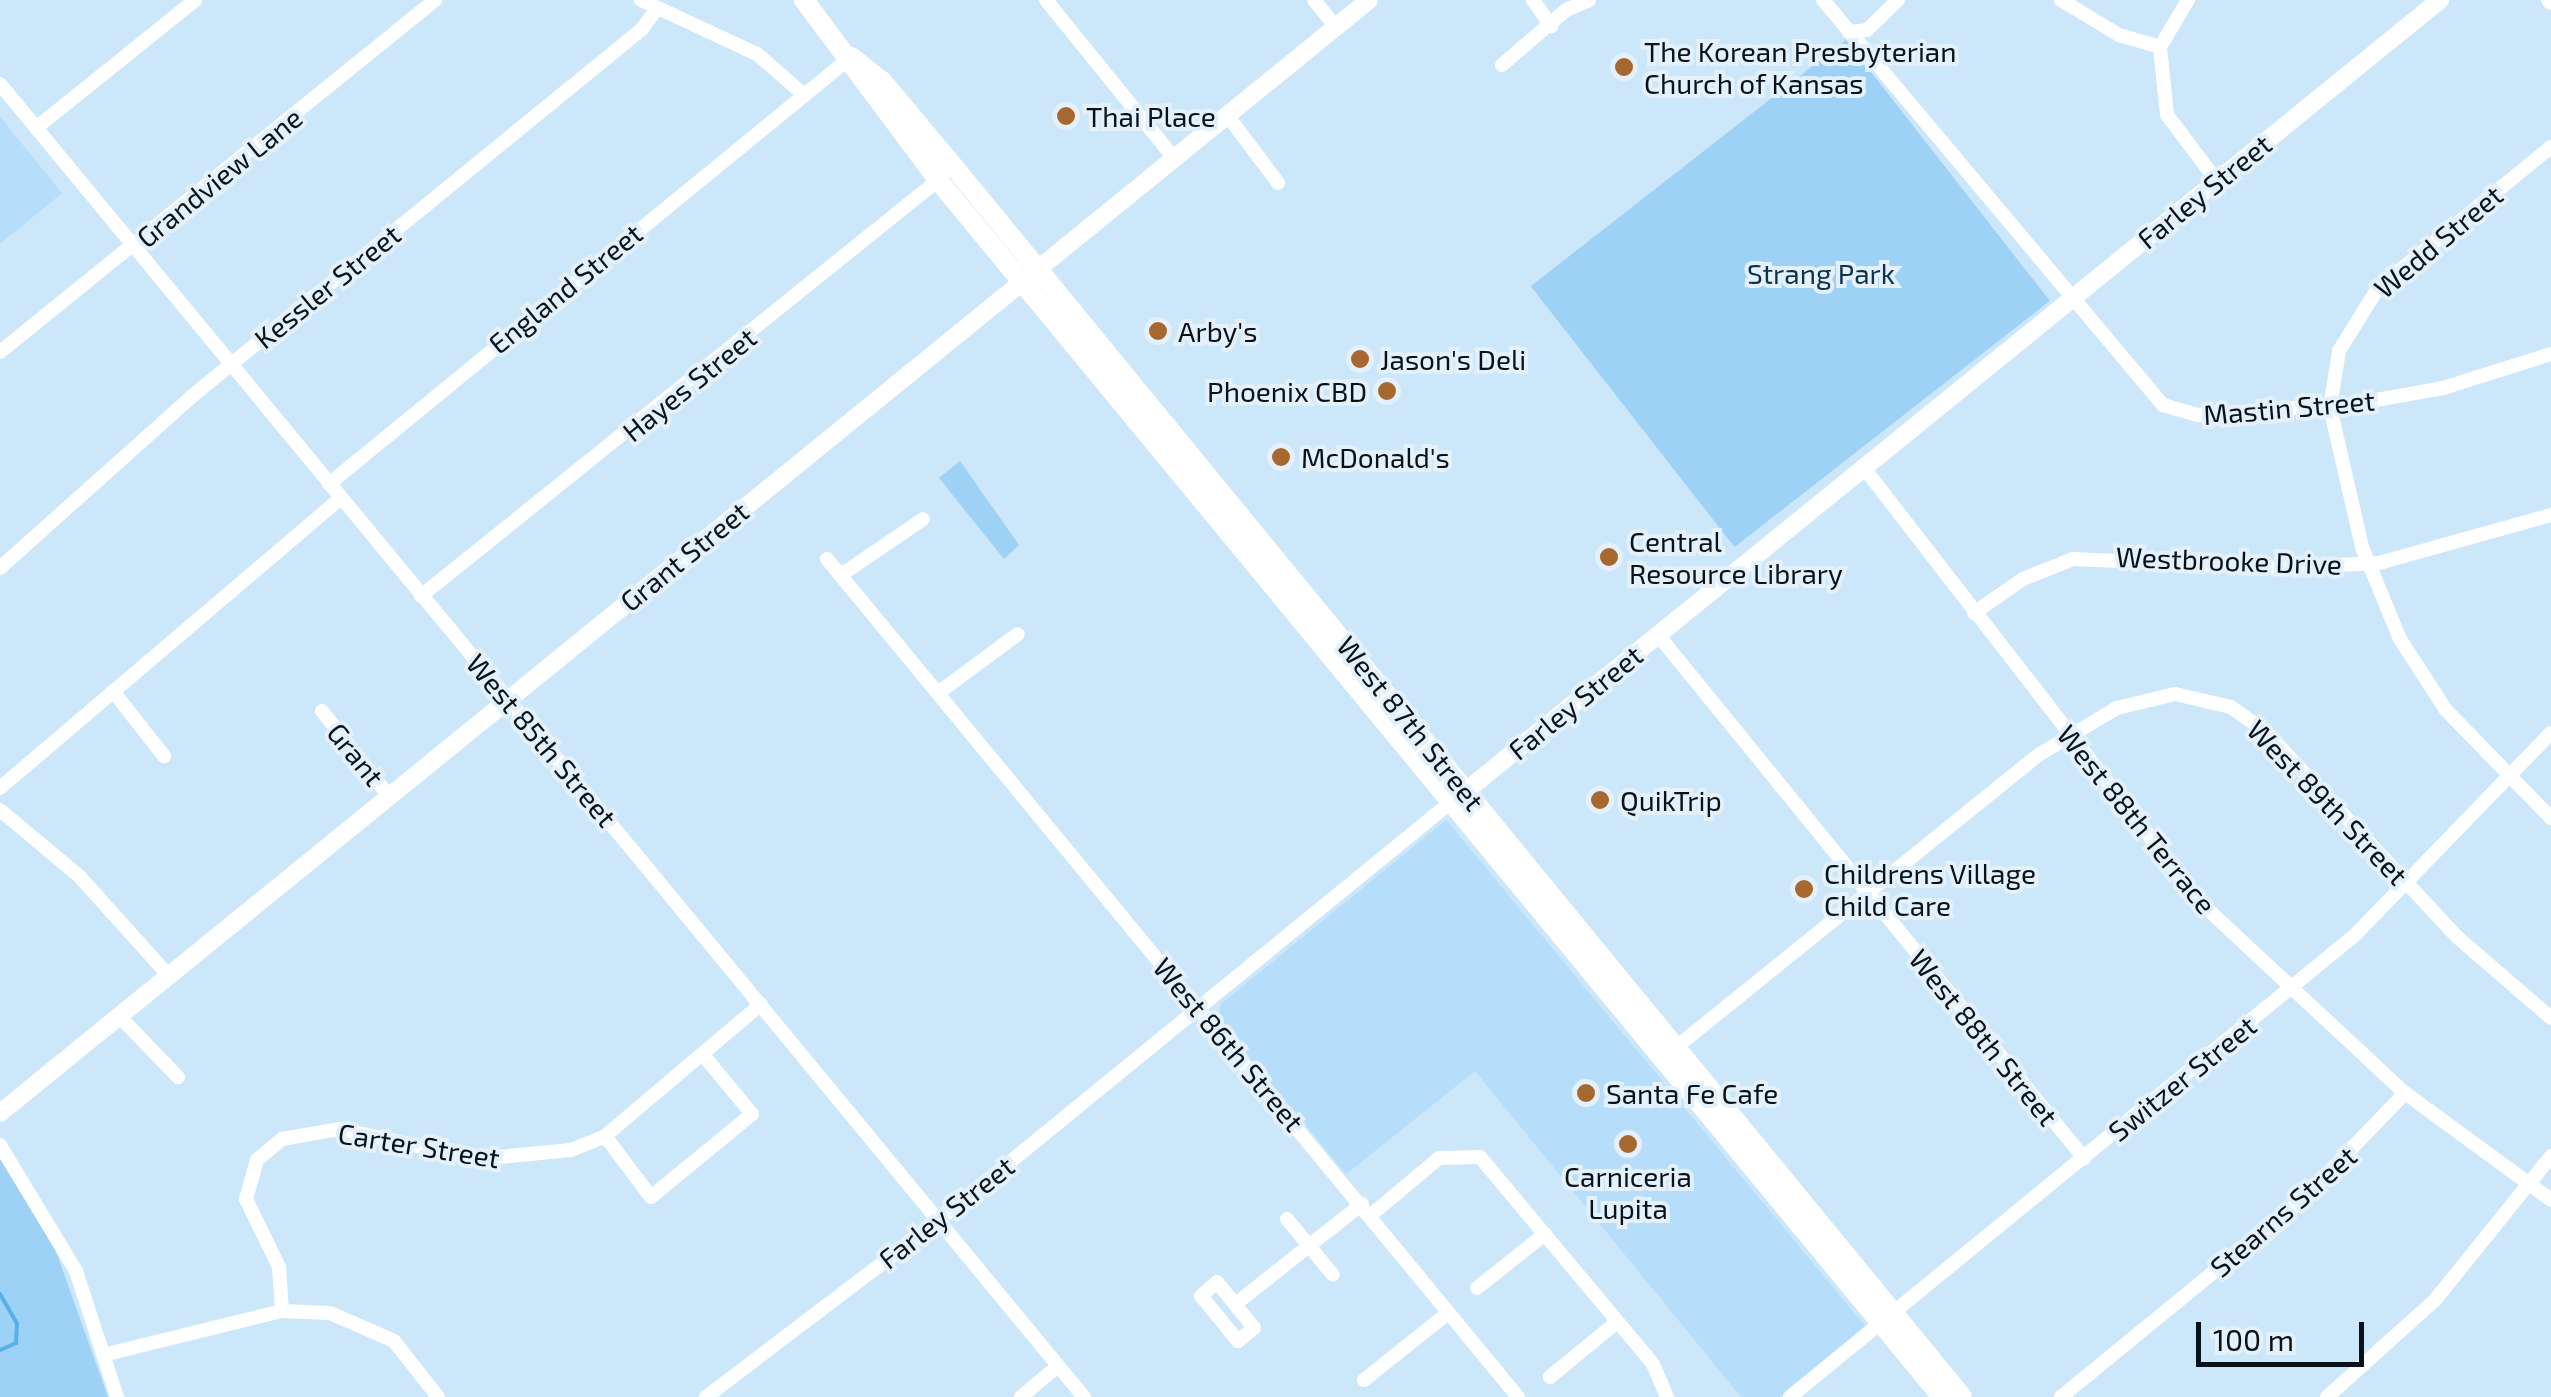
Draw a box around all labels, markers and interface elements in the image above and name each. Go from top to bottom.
place label: The Korean Presbyterian Church of Kansas [1644,34,1956,100]
marker: The Korean Presbyterian Church of Kansas [1613,56,1635,78]
place label: Thai Place [1086,99,1216,133]
street label: Grandview Lane [129,100,309,254]
marker: Thai Place [1055,105,1077,127]
street label: Farley Street [2130,127,2278,255]
street label: Wedd Street [2367,178,2509,304]
street label: England Street [482,216,648,360]
street label: Kessler Street [247,217,407,355]
park label: Strang Park [1747,256,1895,290]
place label: Arby's [1178,314,1257,348]
street label: Hayes Street [615,320,763,448]
marker: Arby's [1147,320,1169,342]
place label: Jason's Deli [1380,342,1526,376]
marker: Jason's Deli [1349,348,1371,370]
place label: Phoenix CBD [1207,374,1367,408]
marker: Phoenix CBD [1376,380,1398,402]
street label: Mastin Street [2202,383,2376,431]
place label: McDonald's [1301,440,1450,474]
marker: McDonald's [1270,446,1292,468]
street label: Grant Street [613,494,755,618]
place label: Central Resource Library [1629,524,1843,590]
street label: Westbrooke Drive [2115,539,2343,581]
marker: Central Resource Library [1598,546,1620,568]
street label: West 87th Street [1330,629,1492,817]
street label: Farley Street [1501,638,1649,766]
street label: West 85th Street [460,647,624,833]
street label: West 89th Street [2241,713,2415,891]
street label: Grant [321,716,391,792]
street label: West 88th Terrace [2050,718,2224,920]
place label: QuikTrip [1620,783,1722,817]
marker: QuikTrip [1589,789,1611,811]
place label: Childrens Village Child Care [1824,856,2037,922]
marker: Childrens Village Child Care [1793,878,1815,900]
street label: West 88th Street [1903,942,2065,1132]
street label: West 86th Street [1147,950,1311,1138]
street label: Switzer Street [2101,1008,2263,1148]
place label: Santa Fe Cafe [1606,1076,1778,1110]
marker: Santa Fe Cafe [1575,1082,1597,1104]
street label: Carter Street [336,1116,502,1174]
marker: Carniceria Lupita [1617,1133,1639,1155]
street label: Stearns Street [2203,1138,2363,1284]
street label: Farley Street [871,1149,1021,1275]
place label: Carniceria Lupita [1564,1159,1692,1225]
scale bar [2201,1302,2368,1364]
text: 100 m [2213,1321,2294,1357]

